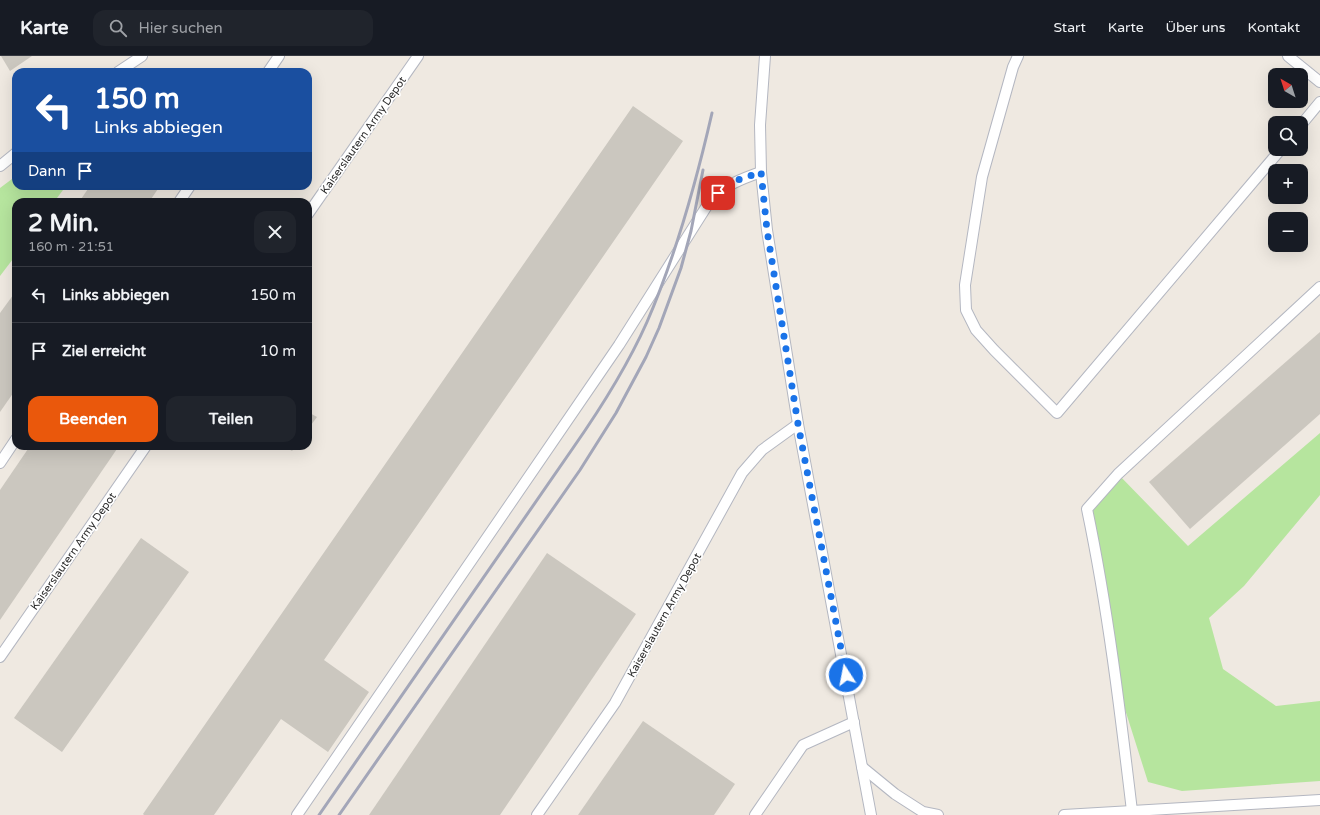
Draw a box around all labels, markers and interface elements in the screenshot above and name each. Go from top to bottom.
search box [93,10,373,46]
text: Karte [20,17,69,39]
icon: search [107,17,129,39]
text: Hier suchen [139,19,223,37]
text: Start [1054,19,1086,36]
text: Karte [1108,19,1144,36]
text: Über uns [1166,19,1226,36]
text: Kontakt [1248,19,1300,36]
north arrow [1268,68,1308,108]
map controls [1268,68,1308,252]
street label: Kaiserslautern Army Depot [318,74,409,196]
text: 150 m [94,82,180,116]
icon: left [28,84,80,136]
text: Links abbiegen [94,116,223,138]
button: search [1268,116,1308,156]
icon: arrive [74,160,96,182]
text: Dann [28,162,66,180]
button: + [1268,164,1308,204]
pin [701,176,735,210]
icon: arrive [707,182,729,204]
text: 2 Min. [28,209,99,238]
button: close [254,211,296,253]
button: − [1268,212,1308,252]
text: 160 m · 21:51 [28,239,114,255]
icon: left [28,284,50,306]
text: Links abbiegen [62,286,169,304]
text: 150 m [250,286,296,304]
icon: arrive [28,340,50,362]
text: Ziel erreicht [62,342,146,360]
text: 10 m [259,342,296,360]
button: Beenden [28,396,158,442]
button: Teilen [166,396,296,442]
street label: Kaiserslautern Army Depot [28,490,119,612]
street label: Kaiserslautern Army Depot [625,551,704,680]
position arrow [825,654,867,696]

